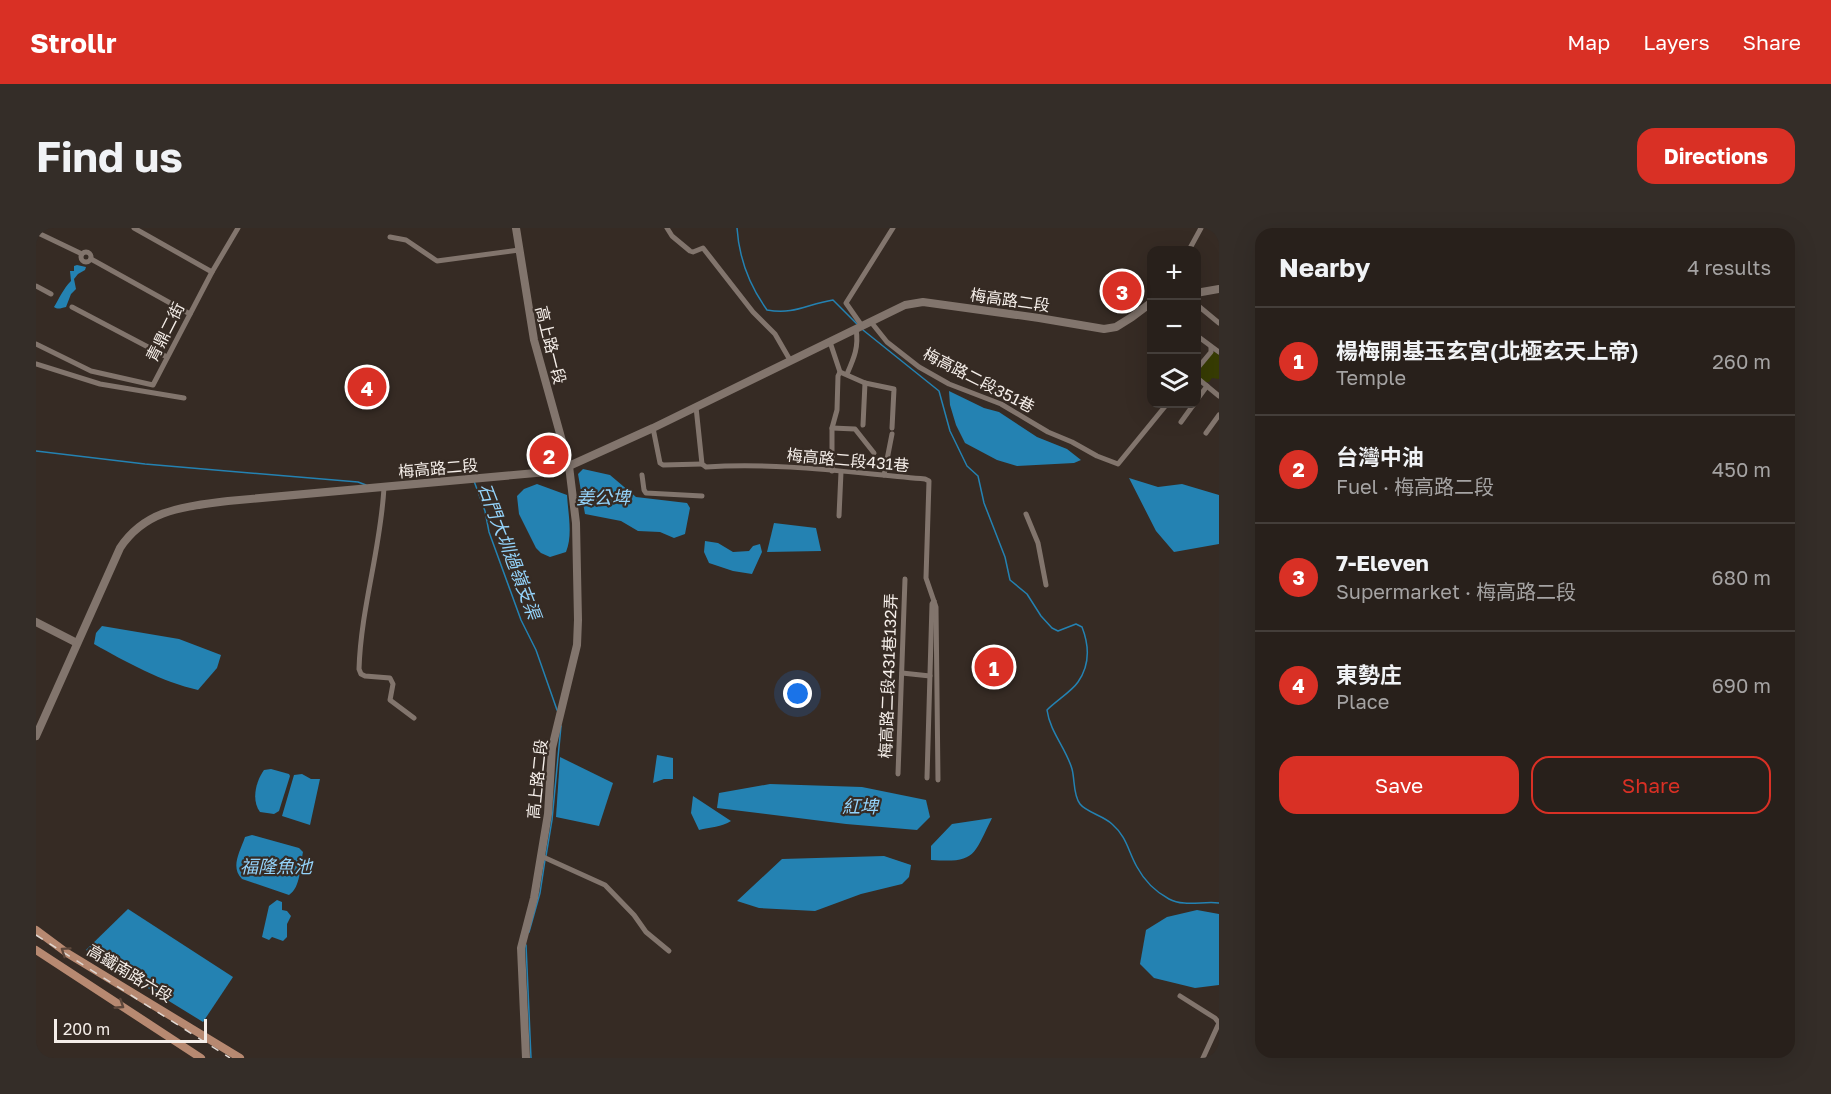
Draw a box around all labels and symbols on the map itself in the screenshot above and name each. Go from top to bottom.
pin: 3 [1102,268,1142,314]
street label: 梅高路二段 [969,285,1051,315]
street label: 青鼎二街 [142,299,188,365]
street label: 高上路一段 [532,304,570,386]
street label: 梅高路二段351巷 [920,343,1038,417]
pin: 4 [348,364,386,410]
pin: 2 [530,432,568,478]
street label: 梅高路二段431巷 [786,445,910,475]
street label: 梅高路二段 [397,455,479,481]
water label: 石門大圳過嶺支渠 [474,480,547,625]
water label: 姜公埤 [576,486,632,508]
street label: 梅高路二段431巷132弄 [875,593,901,759]
pin: 1 [974,644,1014,690]
your location [783,679,812,708]
street label: 高上路二段 [523,738,551,820]
water label: 紅埤 [842,795,880,817]
water label: 福隆魚池 [240,855,314,877]
street label: 高鐵南路六段 [84,940,176,1006]
one-way arrow [61,946,71,958]
one-way arrow [113,998,124,1009]
scale bar [54,1016,207,1044]

